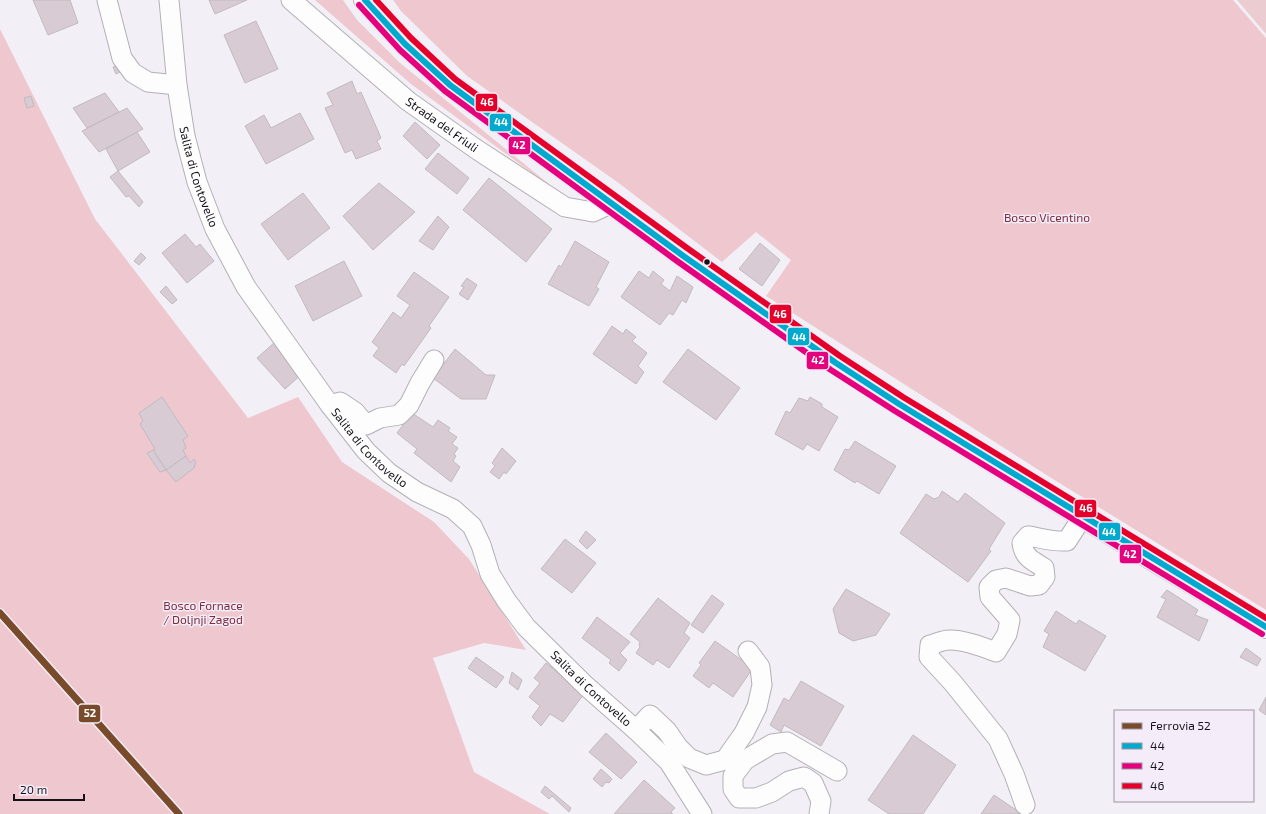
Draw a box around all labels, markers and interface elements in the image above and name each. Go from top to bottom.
line badge: 46 [475,93,498,112]
street label: Strada del Friuli [403,94,481,154]
text: 46 [480,95,494,108]
line badge: 44 [489,113,512,132]
text: 44 [494,115,508,128]
street label: Salita di Contovello [178,125,222,229]
line badge: 42 [508,136,531,155]
text: 42 [512,138,526,151]
park label: Bosco Vicentino [1004,210,1090,224]
unlabelled marker [702,257,712,267]
line badge: 46 [769,304,792,324]
text: 46 [773,307,787,320]
line badge: 44 [787,327,810,346]
text: 44 [792,330,806,343]
line badge: 42 [806,351,829,370]
text: 42 [811,353,825,366]
street label: Salita di Contovello [329,405,411,490]
line badge: 46 [1074,499,1097,518]
text: 46 [1079,501,1093,514]
line badge: 44 [1098,522,1121,541]
text: 44 [1102,525,1116,538]
line badge: 42 [1119,544,1142,564]
text: 42 [1123,547,1137,560]
park label: Bosco Fornace / Doljnji Zagod [163,598,243,627]
street label: Salita di Contovello [548,647,635,729]
line badge: 52 [78,704,101,723]
text: 52 [84,706,96,719]
legend [1114,710,1254,802]
text: Ferrovia 52 [1150,718,1211,732]
text: 44 [1150,738,1165,752]
text: 42 [1150,758,1164,772]
scale bar [14,776,84,802]
text: 46 [1150,778,1164,792]
text: 20 m [20,782,47,796]

